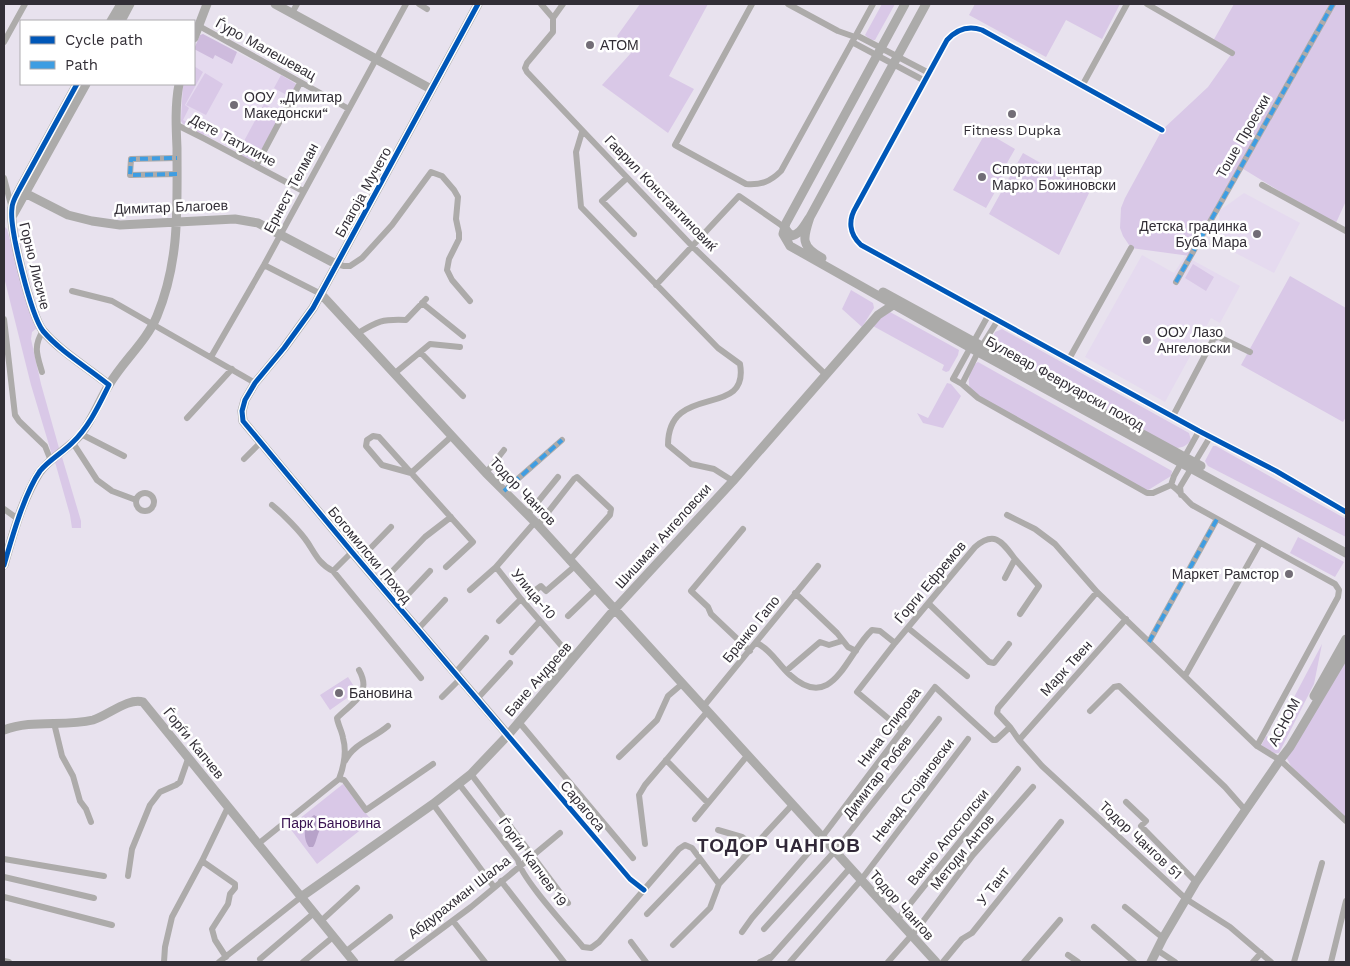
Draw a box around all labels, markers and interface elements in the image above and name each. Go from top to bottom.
street label: Ѓуро Малешевац [213,15,319,83]
legend [20,20,195,85]
text: Cycle path [65,31,143,49]
place label: АТОМ [600,37,639,53]
marker: АТОМ [584,39,596,51]
text: Path [65,56,98,74]
place label: ООУ „Димитар Македонски“ [244,89,342,121]
street label: Тоше Проески [1213,92,1273,180]
marker: ООУ „Димитар Македонски“ [228,99,240,111]
marker: Fitness Dupka [1006,108,1018,120]
street label: Дете Татуличе [187,111,279,170]
place label: Fitness Dupka [963,122,1061,138]
street label: Гаврил Константиновиќ [602,132,721,255]
street label: Ернест Телман [261,140,321,236]
street label: Благоја Мучето [332,144,395,240]
place label: Спортски центар Марко Божиновски [992,161,1116,193]
marker: Спортски центар Марко Божиновски [976,171,988,183]
street label: Димитар Благоев [114,197,228,217]
place label: Детска градинка Буба Мара [1139,218,1247,250]
street label: Горно Лисиче [16,221,54,312]
marker: Детска градинка Буба Мара [1251,228,1263,240]
place label: ООУ Лазо Ангеловски [1157,324,1231,356]
street label: Булевар Февруарски поход [983,333,1147,433]
marker: ООУ Лазо Ангеловски [1141,334,1153,346]
street label: Тодор Чангов [487,454,559,528]
street label: Шишман Ангеловски [612,480,714,592]
street label: Богомилски Поход [325,503,415,607]
street label: Ѓорги Ефремов [891,538,969,626]
street label: Улица-10 [508,566,560,622]
place label: Маркет Рамстор [1172,566,1279,582]
marker: Маркет Рамстор [1283,568,1295,580]
street label: Бранко Гапо [719,592,783,666]
street label: Марк Твен [1037,637,1095,699]
street label: Бане Андреев [501,639,575,719]
street label: Нина Спирова [854,684,924,770]
place label: Бановина [349,685,412,701]
marker: Бановина [333,687,345,699]
street label: АСНОМ [1265,695,1303,749]
street label: Ѓорѓи Капчев [160,704,228,782]
street label: Димитар Робев [840,732,914,822]
street label: Ненад Стојановски [869,735,957,845]
street label: Сарагоса [557,777,609,835]
street label: Ванчо Апостолски [904,786,992,888]
street label: Тодор Чангов 51 [1097,798,1185,882]
street label: Методи Антов [927,811,997,893]
park label: Парк Бановина [281,815,381,831]
street label: Ѓорѓи Капчев 19 [496,815,570,909]
district label: ТОДОР ЧАНГОВ [697,834,861,857]
street label: Абдурахман Шаља [405,852,513,942]
street label: У Тант [974,863,1013,908]
street label: Тодор Чангов [867,867,937,943]

